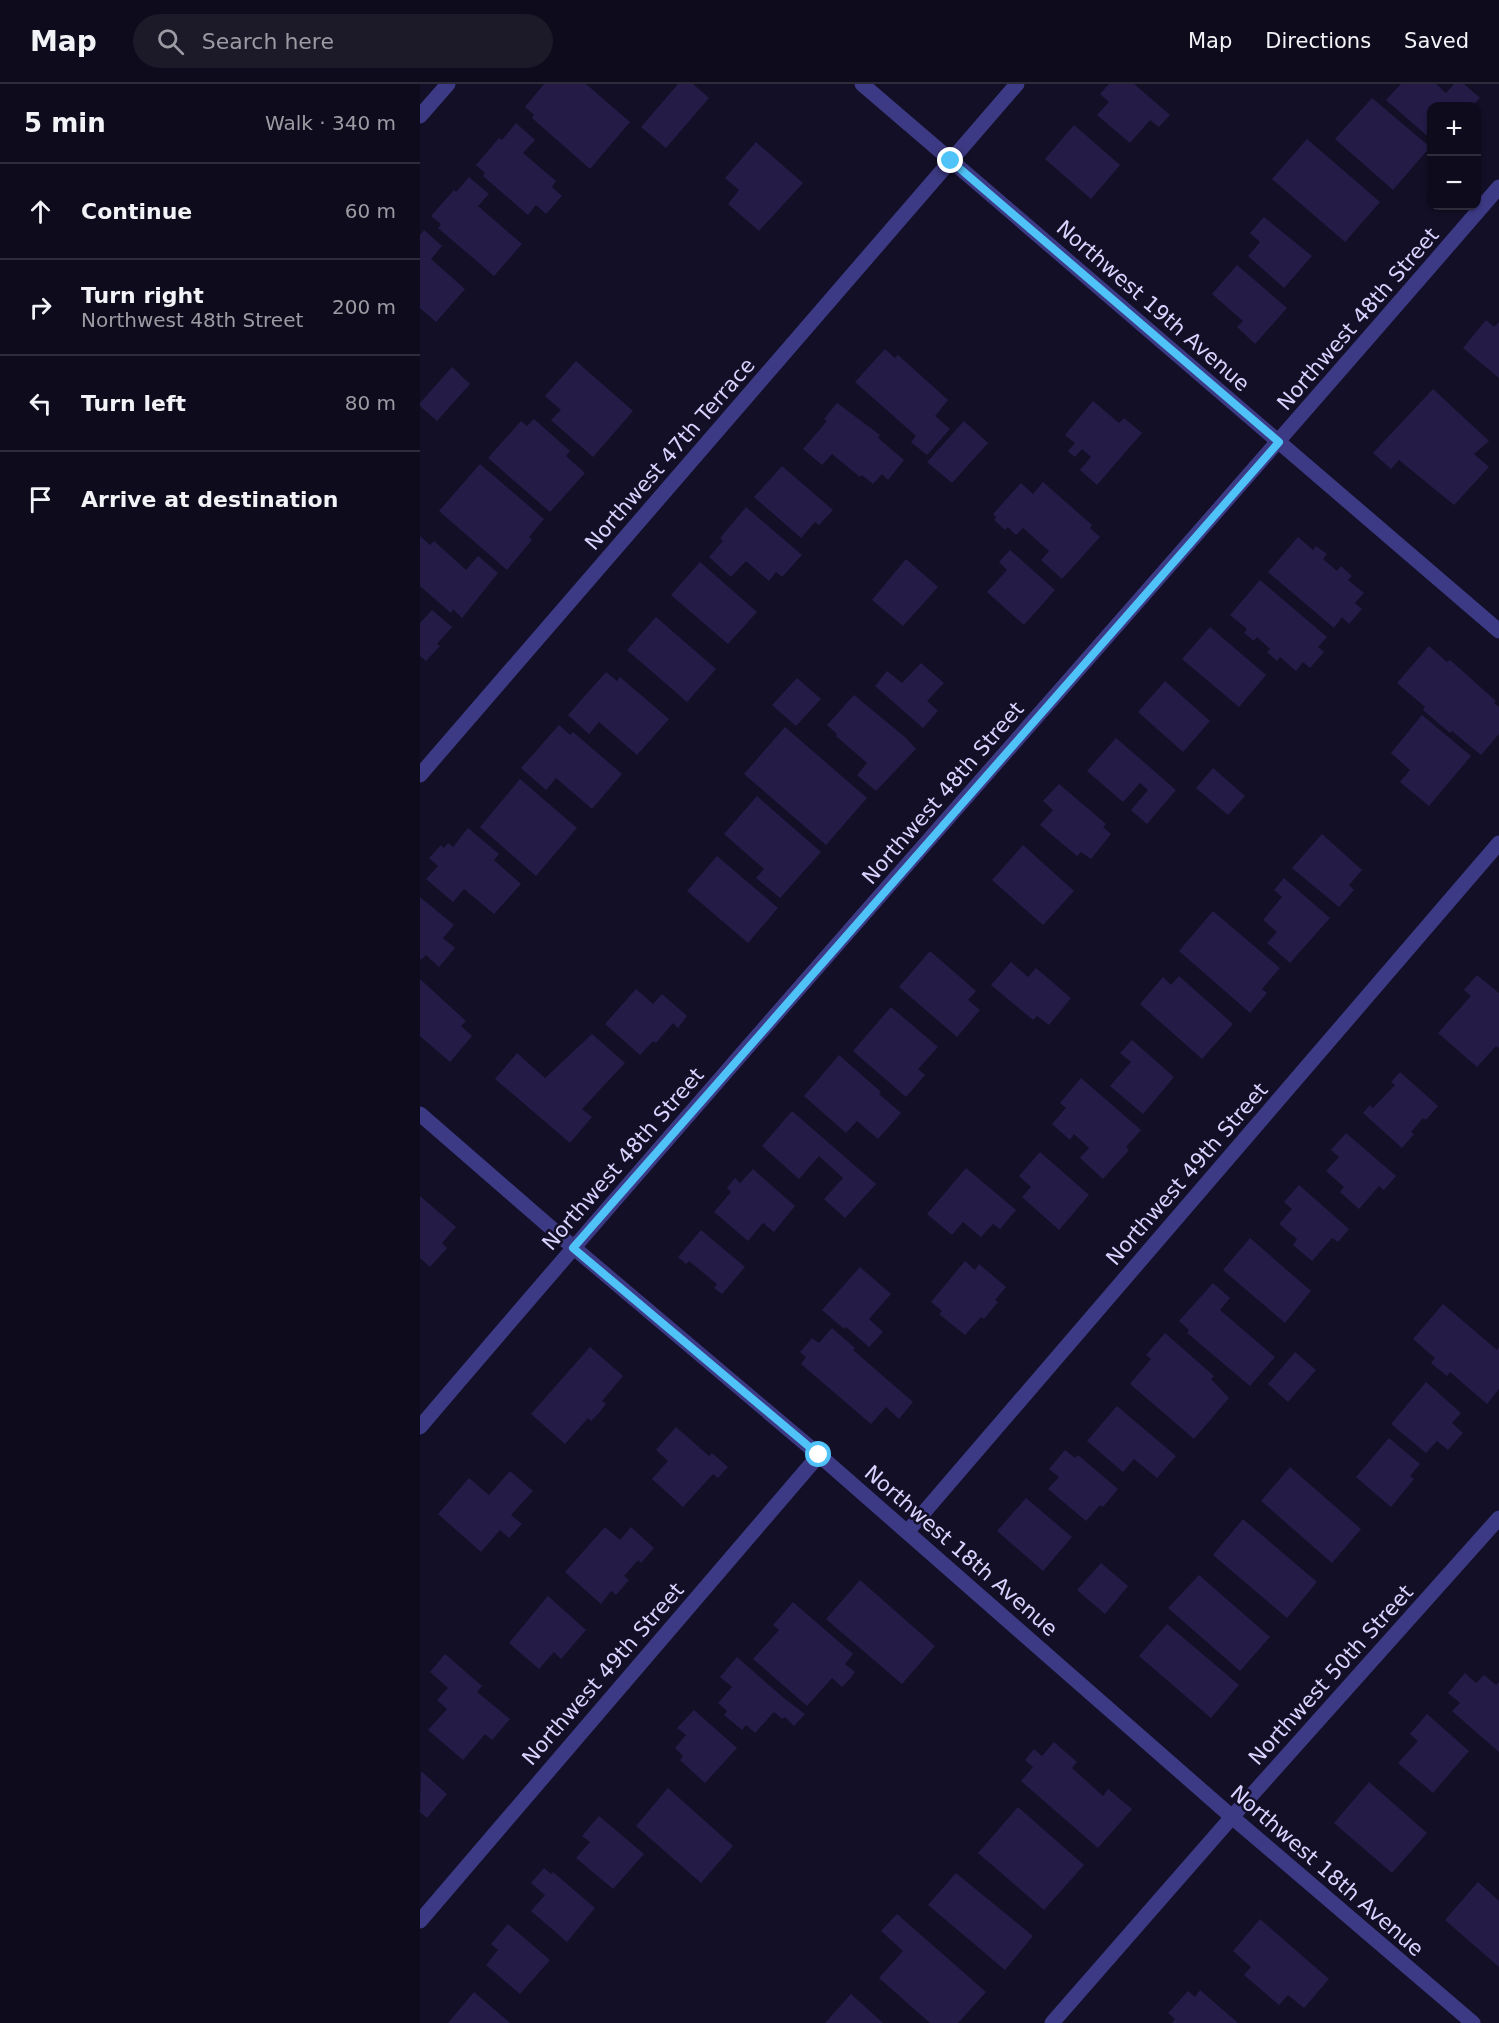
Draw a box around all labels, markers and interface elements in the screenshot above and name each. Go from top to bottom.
search box [133,14,553,68]
text: Map [30,25,97,58]
icon: search [154,25,187,58]
text: Search here [202,29,334,54]
text: Map [1188,29,1232,53]
text: Directions [1265,29,1371,53]
text: Saved [1404,29,1469,53]
map controls [1427,102,1481,210]
button: + [1427,102,1481,156]
text: 5 min [24,108,106,138]
text: Walk · 340 m [265,111,396,135]
route end [937,147,963,173]
button: − [1427,156,1481,210]
icon: ahead [24,195,57,228]
text: Continue [81,199,192,224]
text: 60 m [345,199,396,223]
street label: Northwest 19th Avenue [1052,216,1254,396]
street label: Northwest 48th Street [1272,223,1444,415]
text: Turn right [81,283,204,308]
icon: right [24,291,57,324]
text: 200 m [332,295,396,319]
text: Northwest 48th Street [81,308,303,332]
street label: Northwest 47th Terrace [580,353,760,555]
icon: left [24,387,57,420]
text: Turn left [81,391,186,416]
text: 80 m [345,391,396,415]
icon: arrive [24,483,57,516]
text: Arrive at destination [81,487,338,512]
street label: Northwest 48th Street [857,697,1029,889]
street label: Northwest 48th Street [537,1063,709,1255]
street label: Northwest 49th Street [1101,1078,1273,1270]
route start [805,1441,831,1467]
street label: Northwest 18th Avenue [860,1461,1062,1641]
street label: Northwest 49th Street [517,1578,689,1770]
street label: Northwest 50th Street [1244,1580,1418,1770]
street label: Northwest 18th Avenue [1226,1781,1428,1961]

